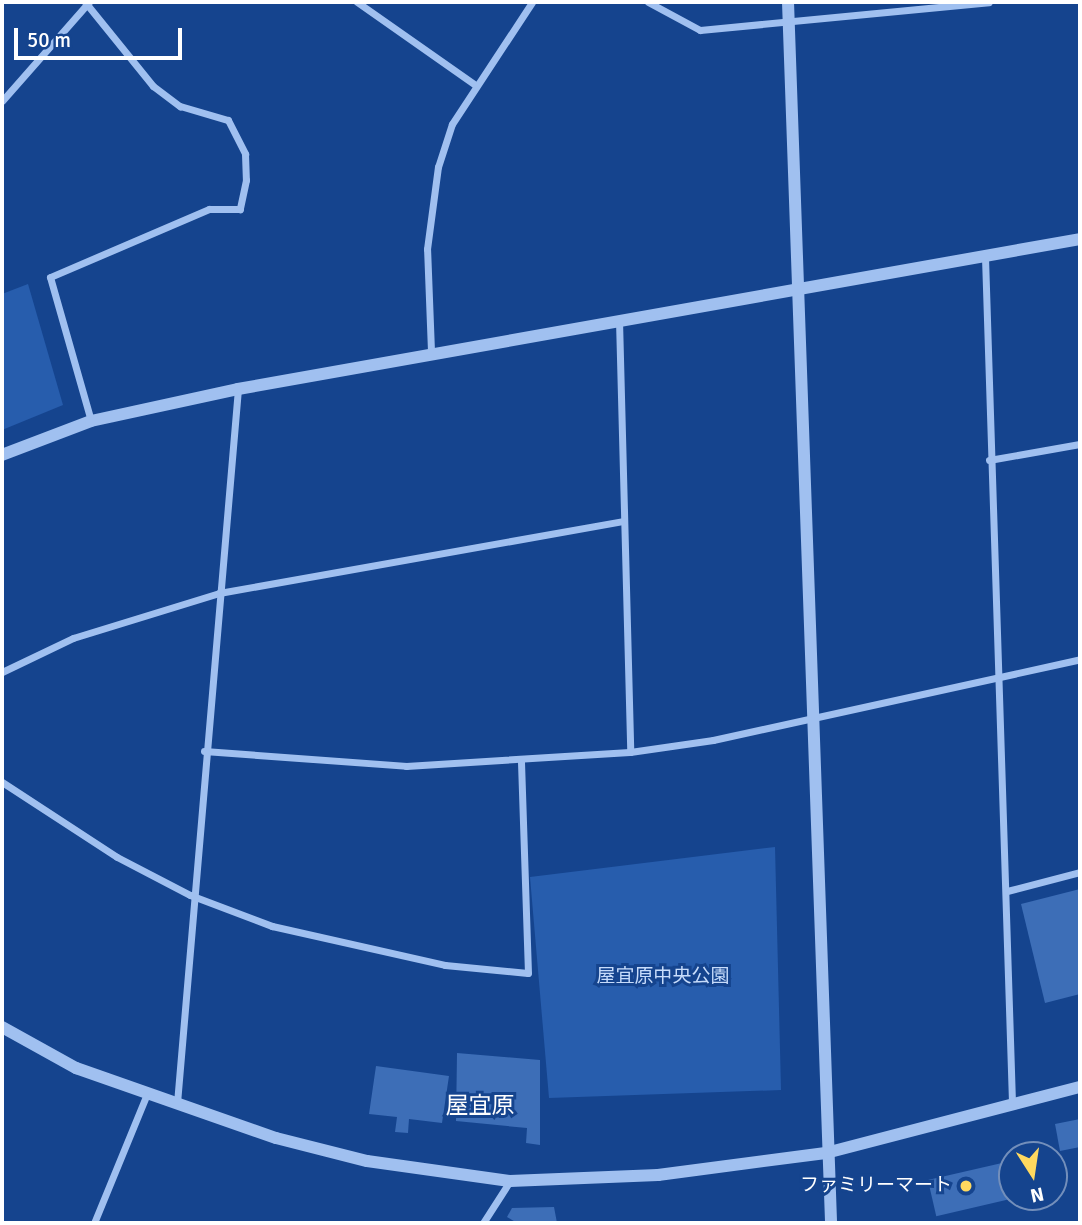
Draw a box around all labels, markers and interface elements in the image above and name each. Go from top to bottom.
scale bar [18,14,186,58]
text: 50 m [27,27,71,53]
park label: 屋宜原中央公園 [597,966,729,988]
district label: 屋宜原 [446,1092,514,1120]
north arrow [998,1141,1068,1211]
place label: ファミリーマート [800,1175,952,1197]
marker: ファミリーマート [958,1178,974,1194]
text: N [1028,1181,1046,1208]

